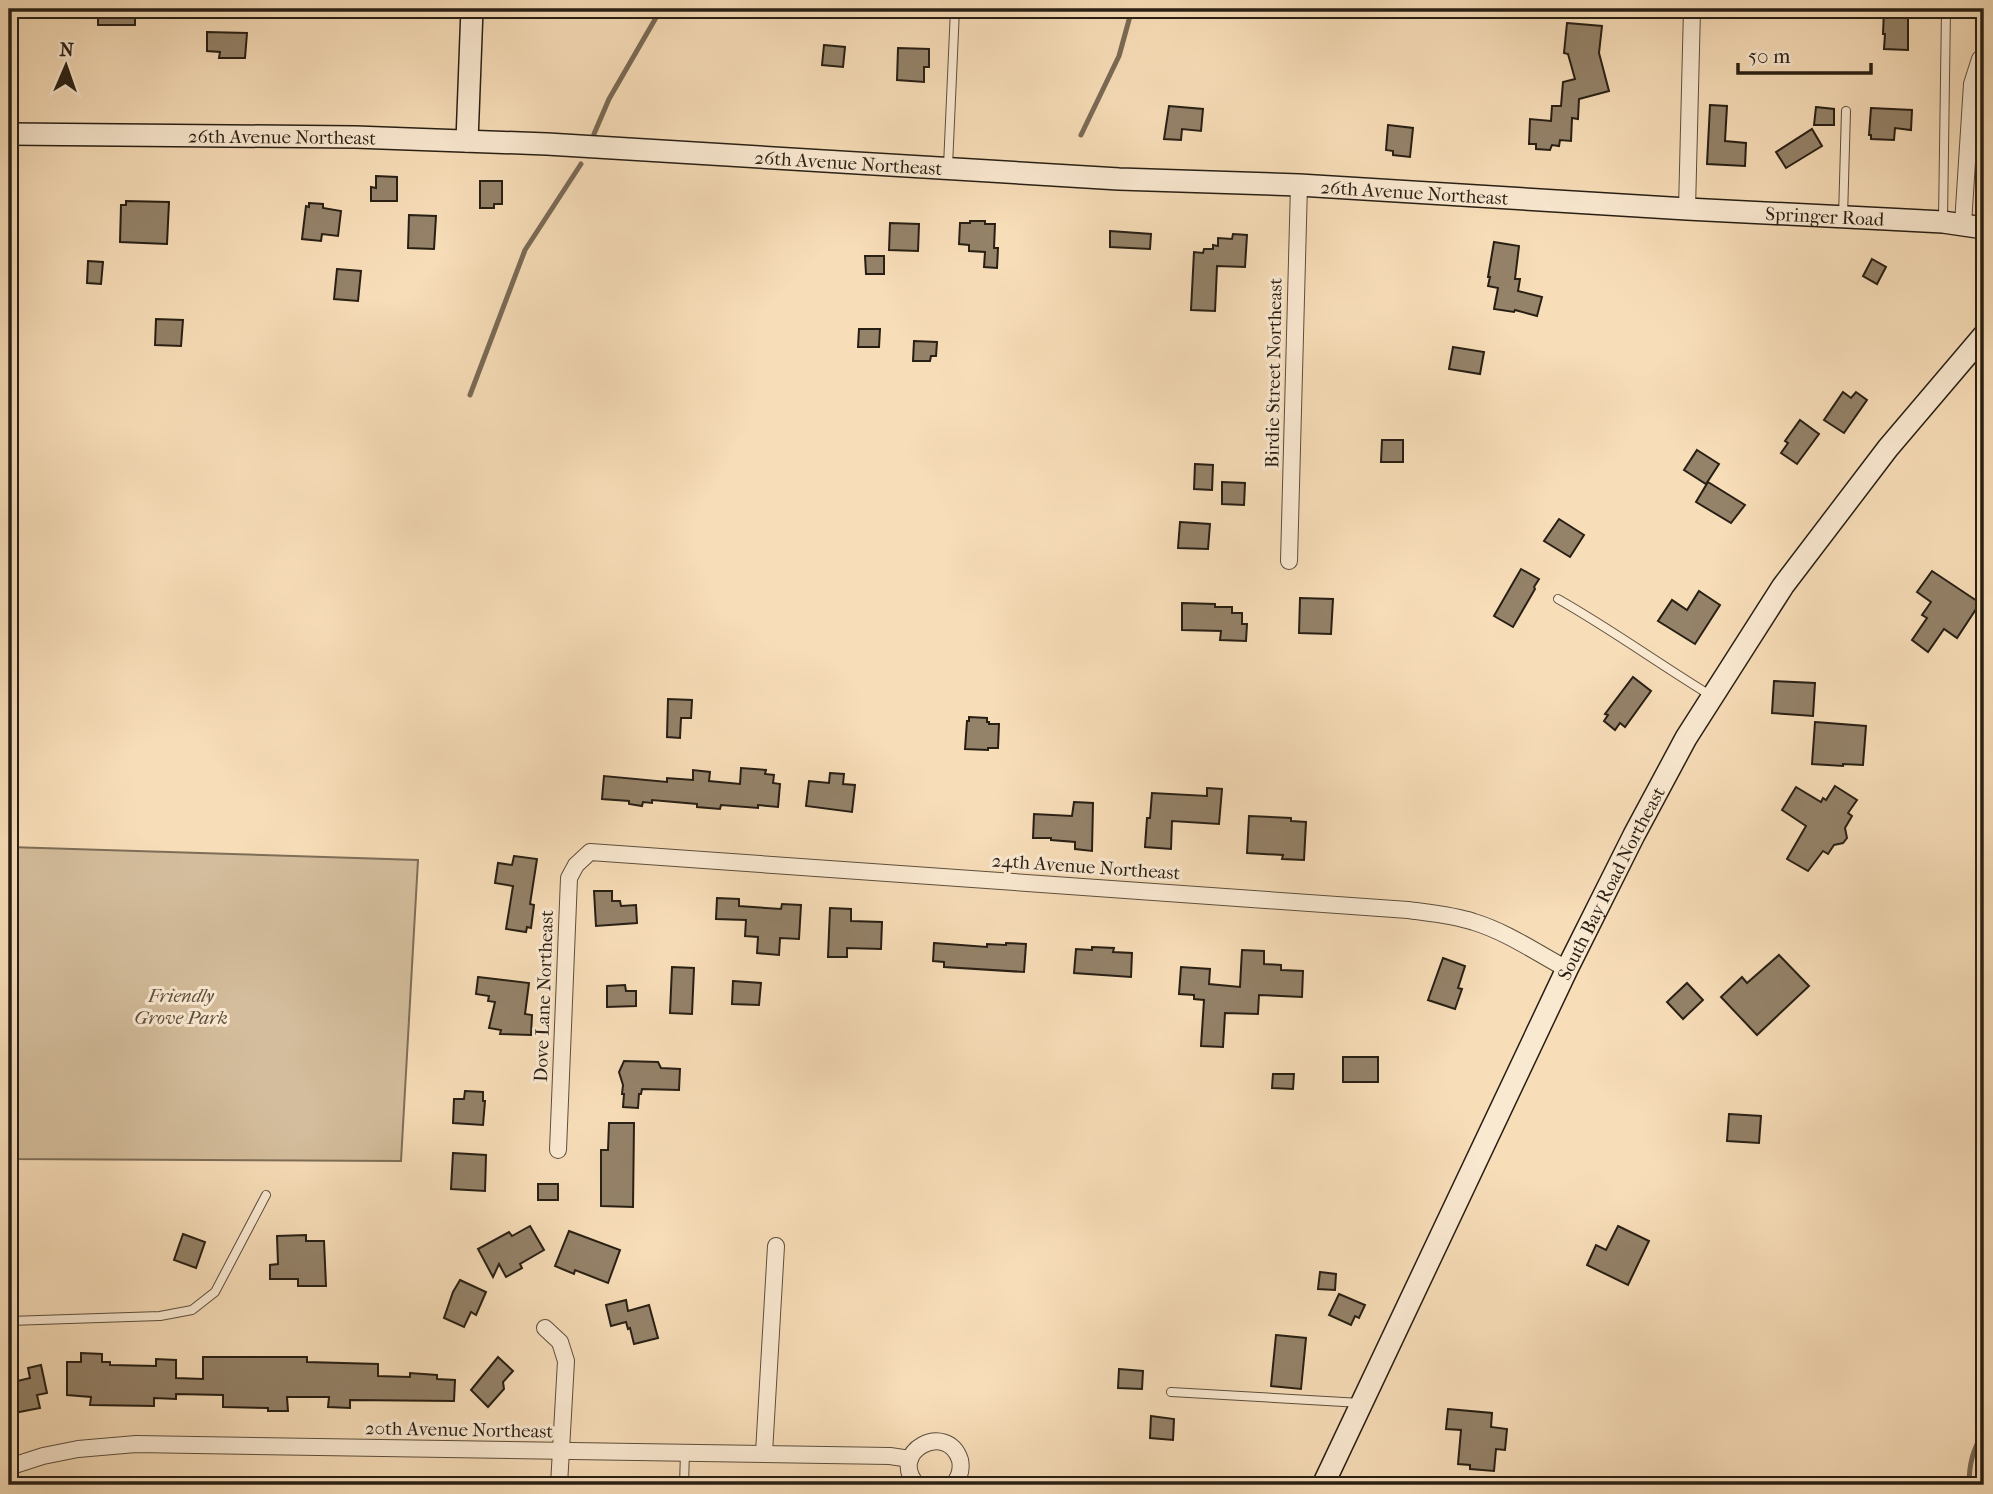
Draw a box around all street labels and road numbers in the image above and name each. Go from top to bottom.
street label: 26th Avenue Northeast [188,126,377,150]
street label: 26th Avenue Northeast [754,147,943,180]
street label: 26th Avenue Northeast [1320,176,1509,210]
street label: Springer Road [1765,203,1885,231]
street label: Birdie Street Northeast [1261,277,1287,468]
street label: South Bay Road Northeast [1553,783,1670,984]
street label: 24th Avenue Northeast [991,849,1181,885]
street label: Dove Lane Northeast [530,909,558,1082]
street label: 20th Avenue Northeast [365,1417,554,1443]

